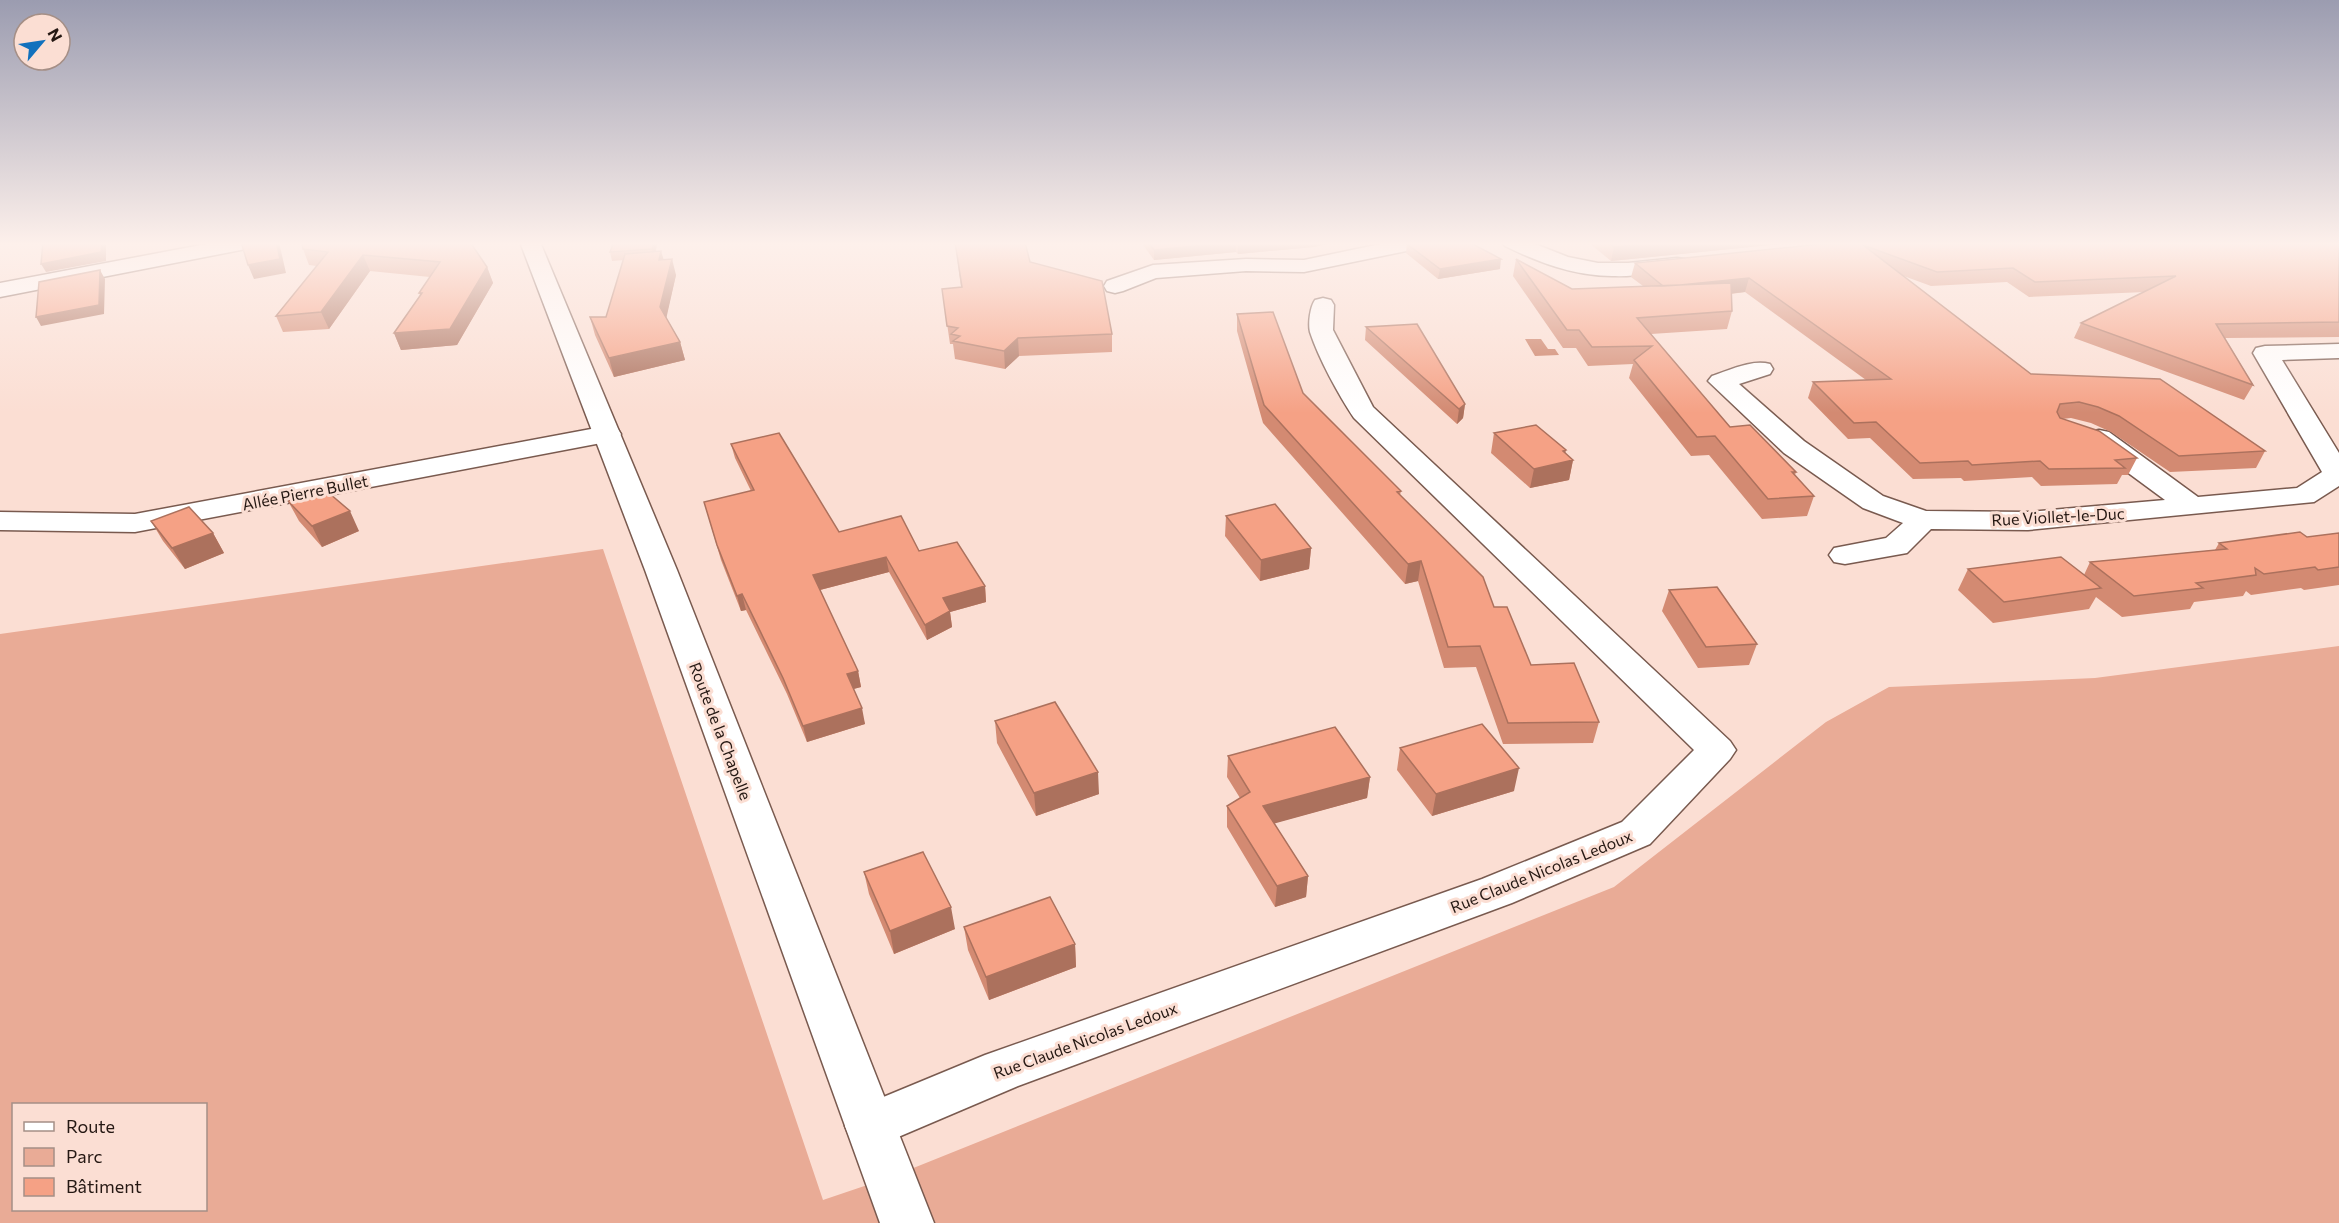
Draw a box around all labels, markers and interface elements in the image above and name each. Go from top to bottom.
north arrow [12,12,72,72]
text: N [44,25,67,44]
street label: Allée Pierre Bullet [240,470,370,514]
street label: Rue Viollet-le-Duc [1991,503,2125,529]
street label: Route de la Chapelle [686,660,756,802]
street label: Rue Claude Nicolas Ledoux [1447,826,1635,916]
street label: Rue Claude Nicolas Ledoux [990,998,1180,1082]
legend [12,1103,207,1211]
text: Route [66,1115,115,1137]
text: Parc [66,1145,103,1167]
text: Bâtiment [66,1175,142,1197]

